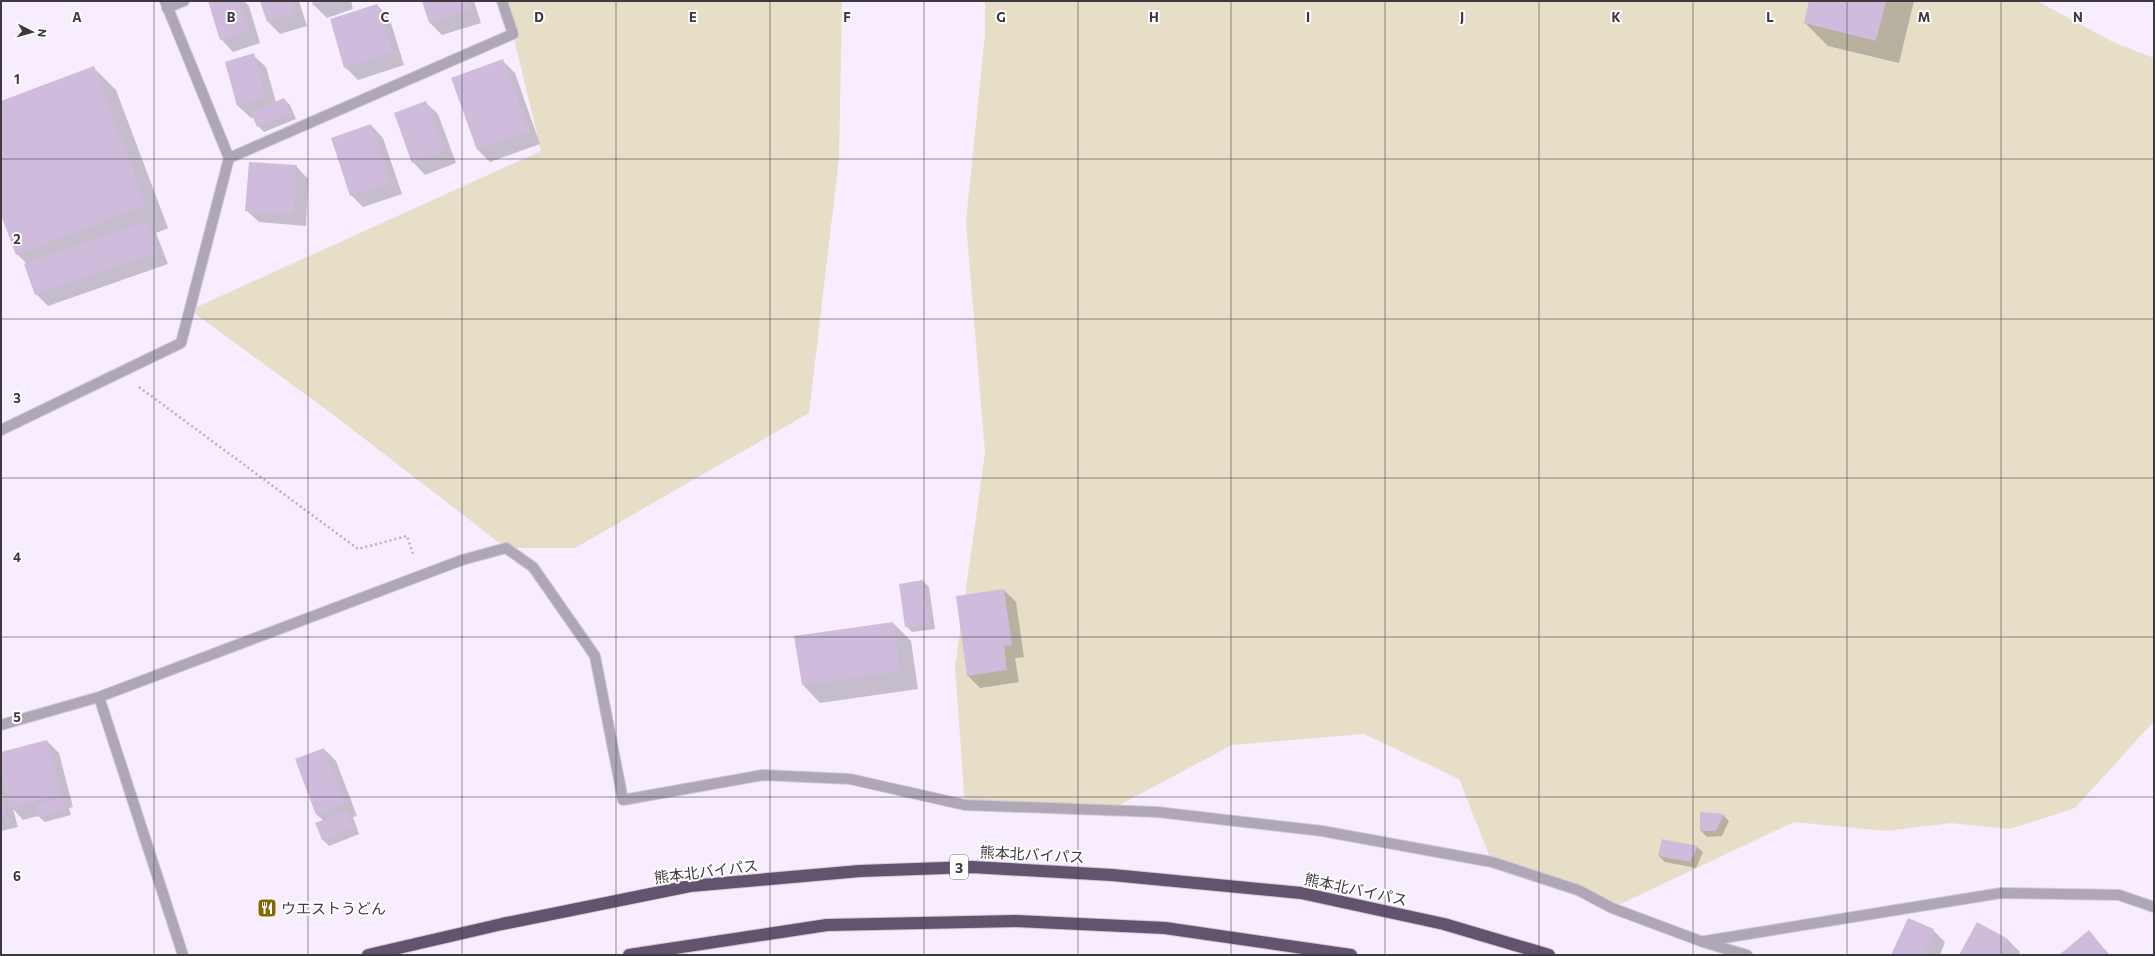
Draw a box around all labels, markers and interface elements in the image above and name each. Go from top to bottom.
text: A [72,9,82,25]
text: B [227,9,236,25]
text: C [381,9,390,25]
text: D [534,9,544,25]
text: E [689,9,697,25]
text: F [843,9,851,25]
text: G [996,9,1006,25]
text: H [1149,9,1159,25]
text: I [1306,9,1310,25]
text: J [1460,9,1464,25]
text: K [1611,9,1621,25]
text: L [1766,9,1774,25]
text: M [1918,9,1930,25]
text: N [2073,9,2083,25]
north arrow [12,12,52,52]
text: N [36,28,49,38]
text: 1 [14,71,20,87]
text: 2 [13,231,21,247]
text: 3 [13,390,21,406]
text: 4 [13,549,21,565]
text: 5 [13,709,21,725]
street label: 熊本北バイパス [979,842,1085,866]
road number: 3 [950,855,968,879]
street label: 熊本北バイパス [653,856,759,886]
text: 6 [13,868,21,884]
street label: 熊本北バイパス [1303,869,1409,909]
restaurant icon: ウエストうどん [256,897,278,919]
place label: ウエストうどん [281,899,386,917]

